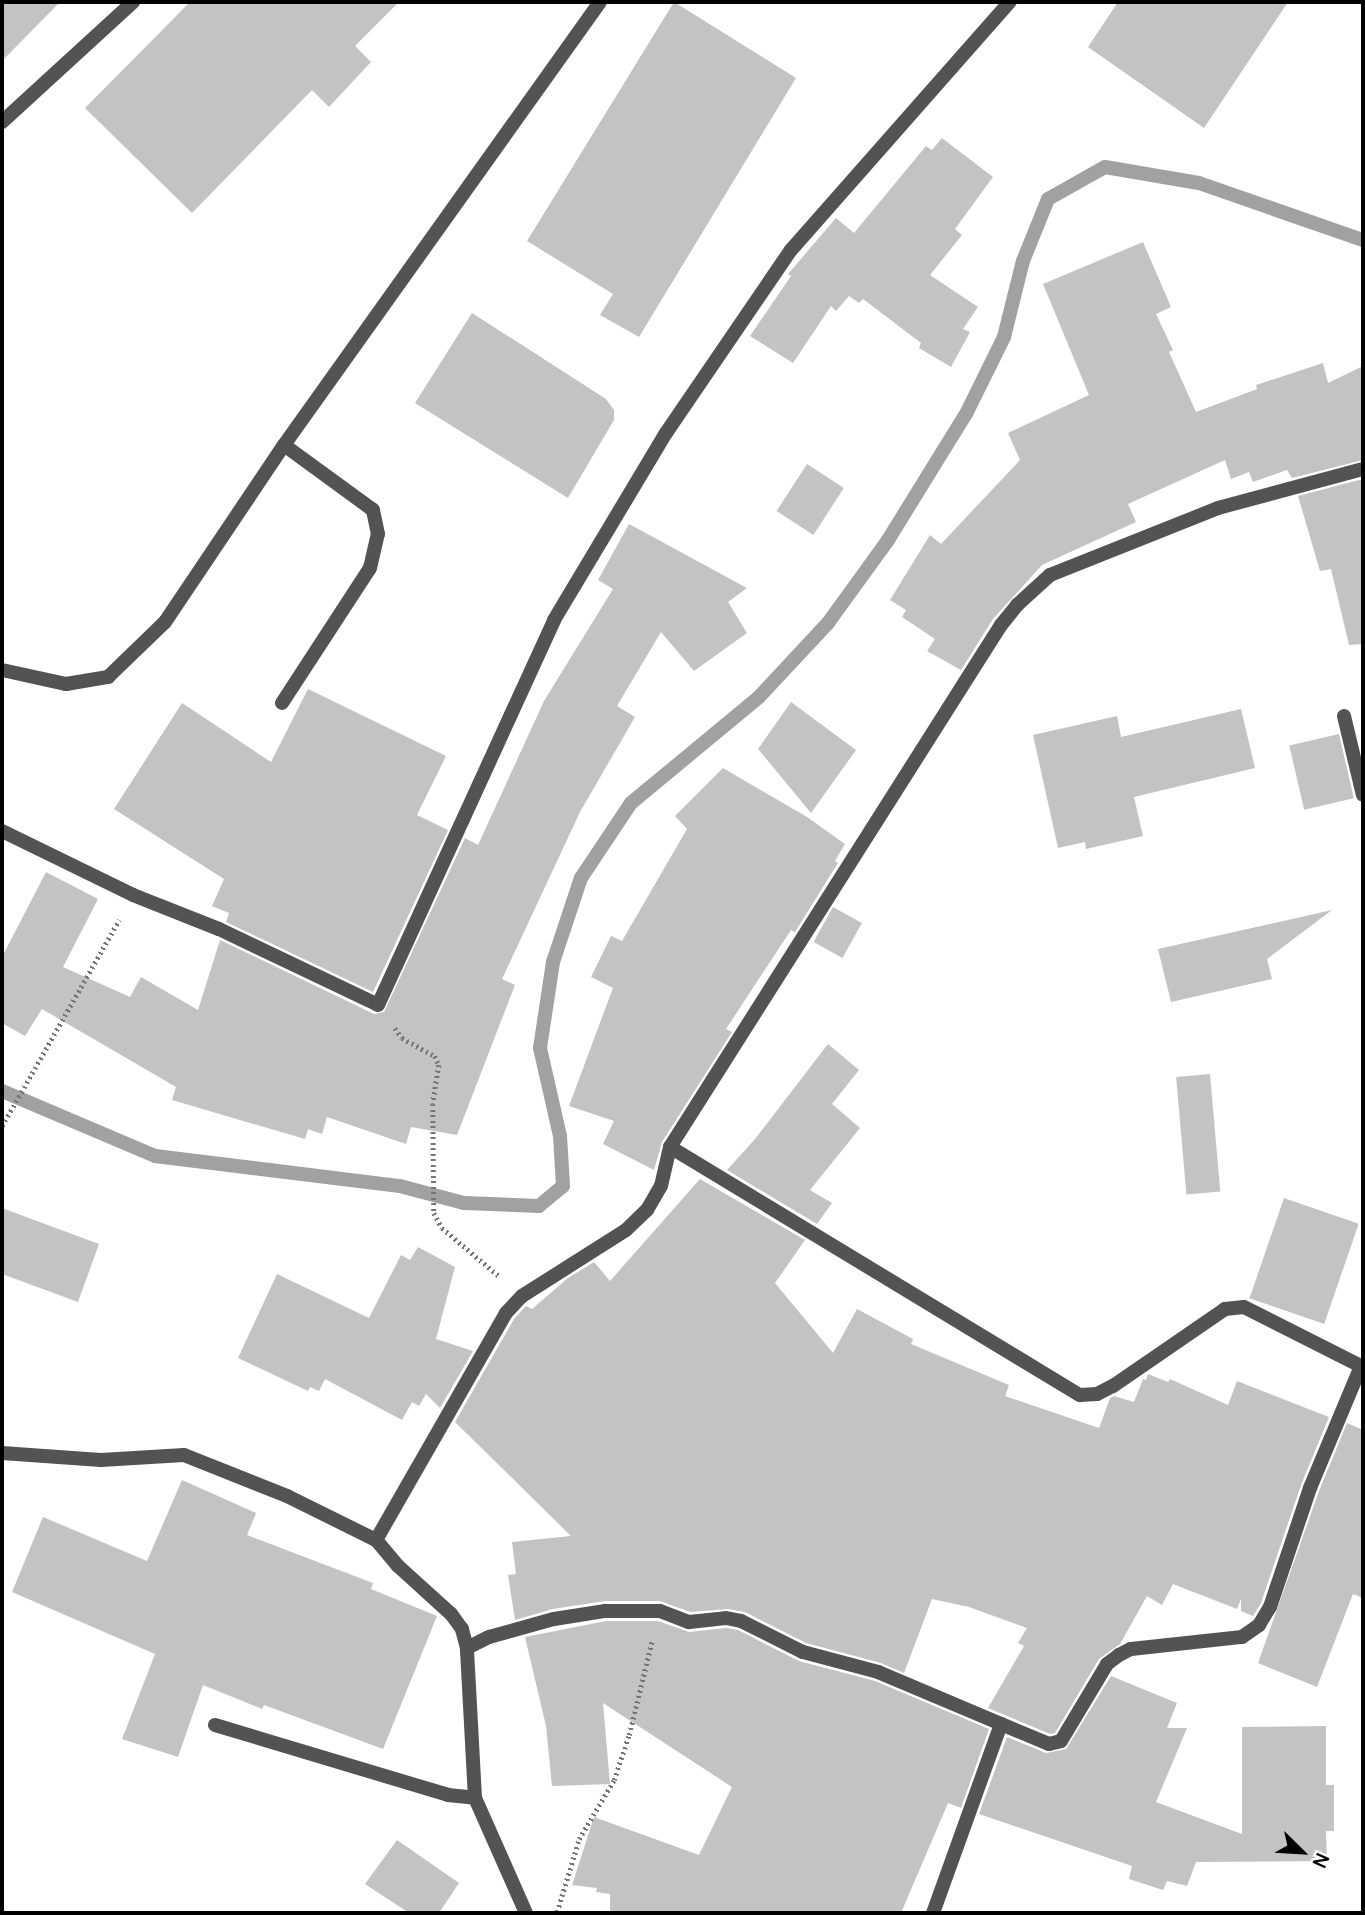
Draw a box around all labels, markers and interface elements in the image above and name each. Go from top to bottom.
north arrow [1267,1817,1337,1887]
text: N [1307,1849,1336,1872]

